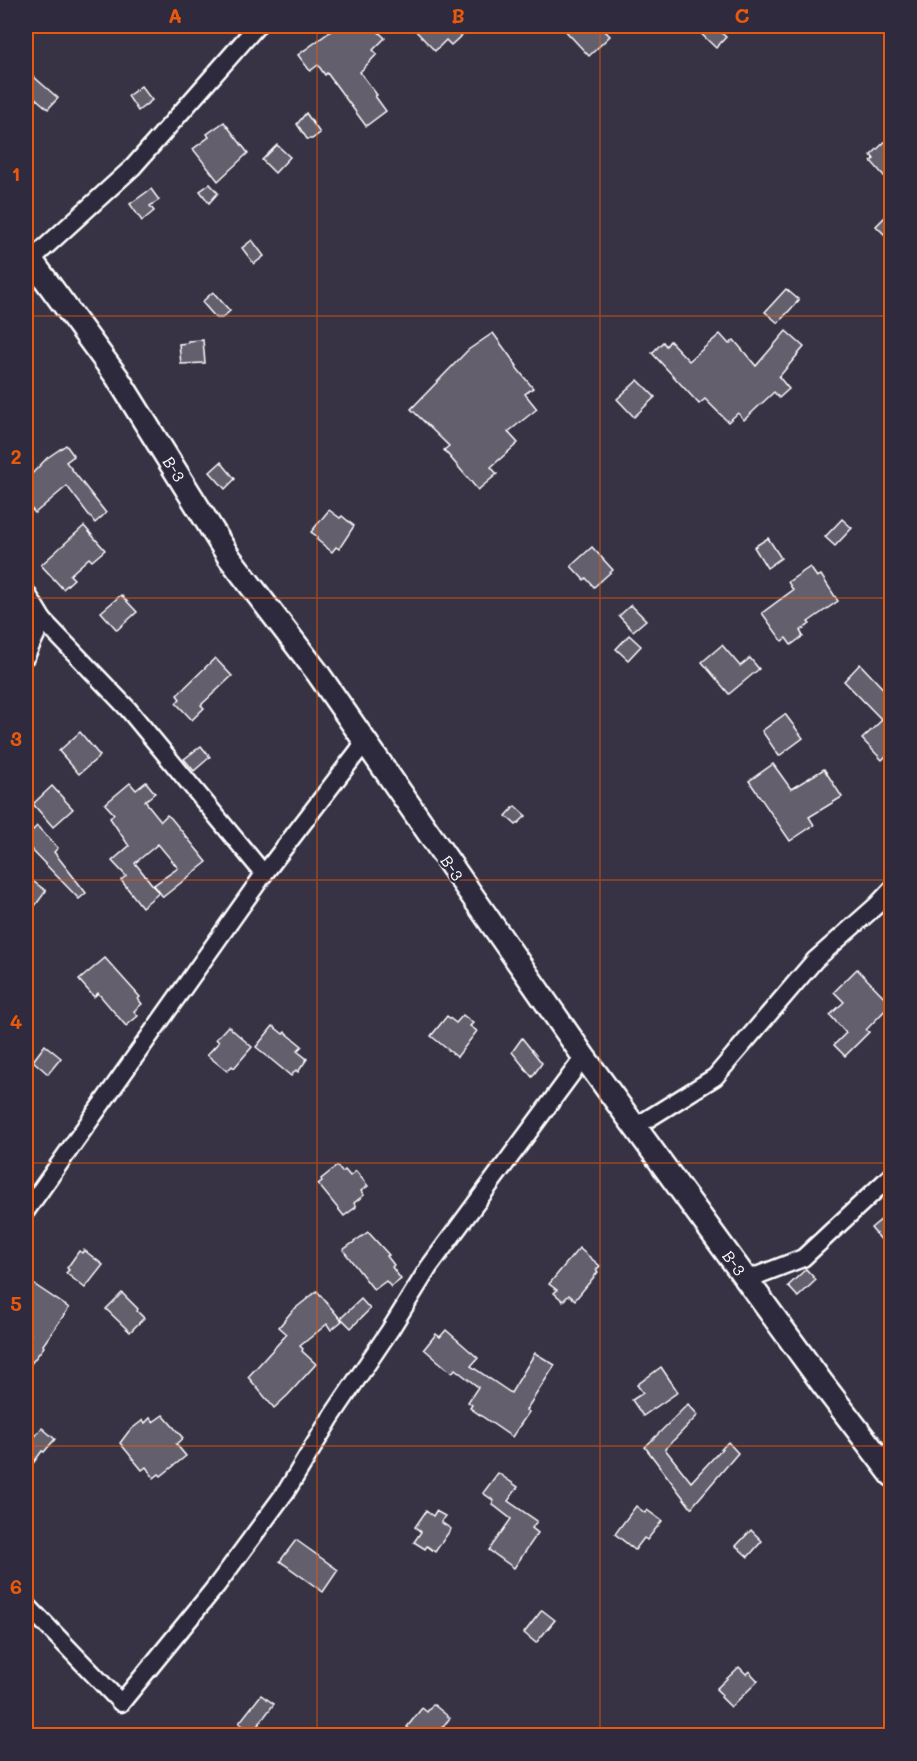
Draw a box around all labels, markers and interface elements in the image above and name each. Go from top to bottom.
text: A [168,2,182,28]
text: B [451,2,465,28]
text: C [735,2,750,28]
text: 1 [12,160,20,186]
text: 2 [10,443,22,469]
street label: B-3 [159,452,190,485]
text: 3 [10,725,22,751]
street label: B-3 [436,851,468,884]
text: 4 [10,1008,23,1034]
street label: B-3 [718,1246,751,1279]
text: 5 [10,1290,22,1316]
text: 6 [10,1573,22,1599]

